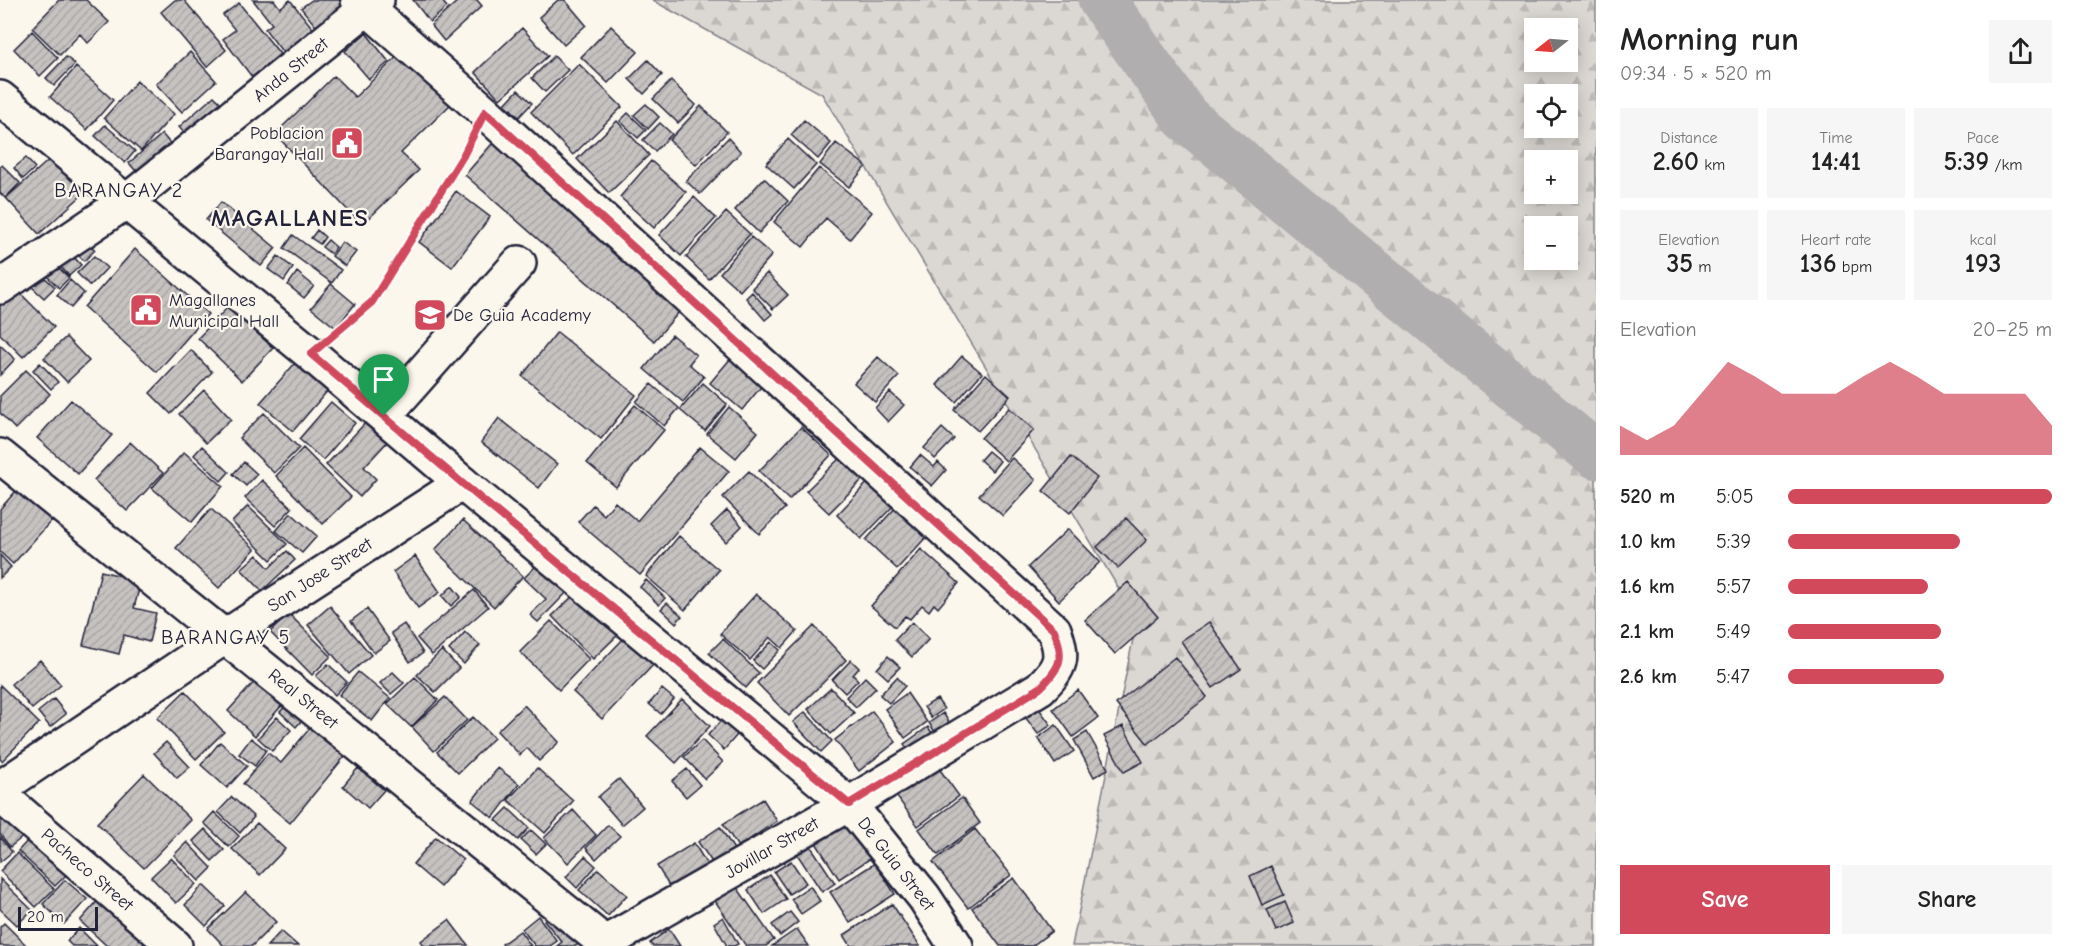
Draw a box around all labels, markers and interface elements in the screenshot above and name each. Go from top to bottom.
north arrow [1524,18,1578,72]
map controls [1524,18,1578,270]
text: Morning run [1620,20,1799,58]
button: share [1989,20,2052,83]
street label: Anda Street [249,33,333,107]
text: 09:34 · 5 × 520 m [1620,62,1772,85]
button: locate [1524,84,1578,138]
place label: Poblacion Barangay Hall [214,123,324,165]
public building icon: Poblacion Barangay Hall [329,125,365,161]
text: Distance [1660,129,1718,147]
text: Time [1819,129,1853,147]
text: Pace [1967,129,1999,147]
text: 2.60 [1653,147,1699,177]
text: 14:41 [1811,147,1861,177]
text: 5:39 [1944,147,1989,177]
button: + [1524,150,1578,204]
text: km [1699,156,1725,174]
text: /km [1989,156,2022,174]
district label: BARANGAY 2 [54,179,184,202]
district label: MAGALLANES [211,204,369,232]
button: − [1524,216,1578,270]
text: Elevation [1658,231,1720,249]
text: Heart rate [1801,231,1871,249]
text: kcal [1970,231,1996,249]
text: 35 [1666,249,1693,279]
text: 136 [1800,249,1837,279]
text: 193 [1965,249,2001,279]
text: m [1693,258,1712,276]
text: bpm [1837,258,1872,276]
place label: Magallanes Municipal Hall [169,290,279,332]
public building icon: Magallanes Municipal Hall [128,292,164,328]
school or university icon: De Guia Academy [412,297,448,333]
place label: De Guia Academy [453,305,592,326]
text: Elevation [1620,318,1697,341]
text: 20–25 m [1973,318,2052,341]
pin [358,354,409,416]
icon: arrive [367,363,400,396]
text: 520 m [1620,485,1675,508]
text: 5:05 [1716,485,1753,508]
text: 1.0 km [1620,530,1676,553]
text: 5:39 [1716,530,1751,553]
street label: San Jose Street [264,533,377,617]
text: 1.6 km [1620,575,1675,598]
text: 5:57 [1716,575,1751,598]
text: 2.1 km [1620,620,1674,643]
text: 5:49 [1716,620,1751,643]
district label: BARANGAY 5 [161,626,291,649]
street label: Real Street [264,664,343,734]
text: 2.6 km [1620,665,1677,688]
text: 5:47 [1716,665,1750,688]
street label: Jovillar Street [721,812,823,883]
street label: De Guia Street [853,813,940,916]
street label: Pacheco Street [37,824,138,916]
button: Save [1620,865,1830,934]
button: Share [1842,865,2052,934]
scale bar [18,904,98,932]
text: 20 m [27,908,64,926]

